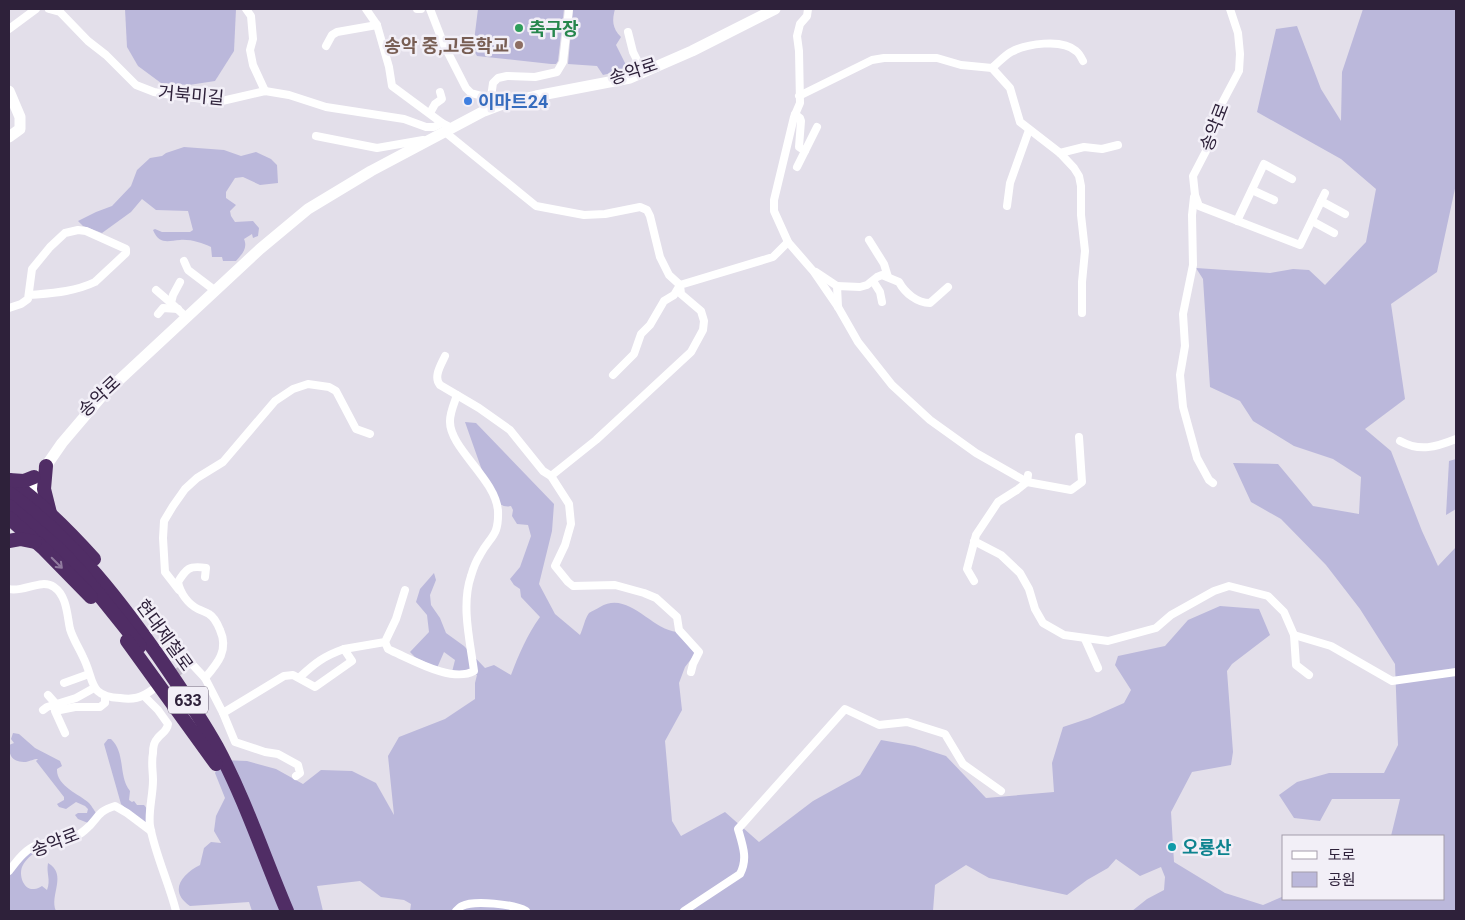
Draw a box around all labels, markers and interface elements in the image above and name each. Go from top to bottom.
place label: 축구장 [529,18,579,39]
marker: 축구장 [513,22,525,34]
place label: 송악 중,고등학교 [384,35,509,56]
marker: 송악 중,고등학교 [513,39,525,51]
street label: 송악로 [606,53,660,89]
street label: 거북미길 [157,82,225,108]
place label: 이마트24 [478,91,548,112]
marker: 이마트24 [462,95,474,107]
street label: 송악로 [1195,100,1233,154]
street label: 송악로 [74,371,124,421]
one-way arrow [51,557,63,569]
street label: 현대제철로 [132,595,198,675]
road number: 633 [168,686,208,714]
street label: 송악로 [28,823,82,861]
legend [1282,835,1445,900]
place label: 오룡산 [1182,837,1232,858]
marker: 오룡산 [1166,841,1178,853]
text: 도로 [1328,846,1356,864]
text: 공원 [1328,871,1356,889]

